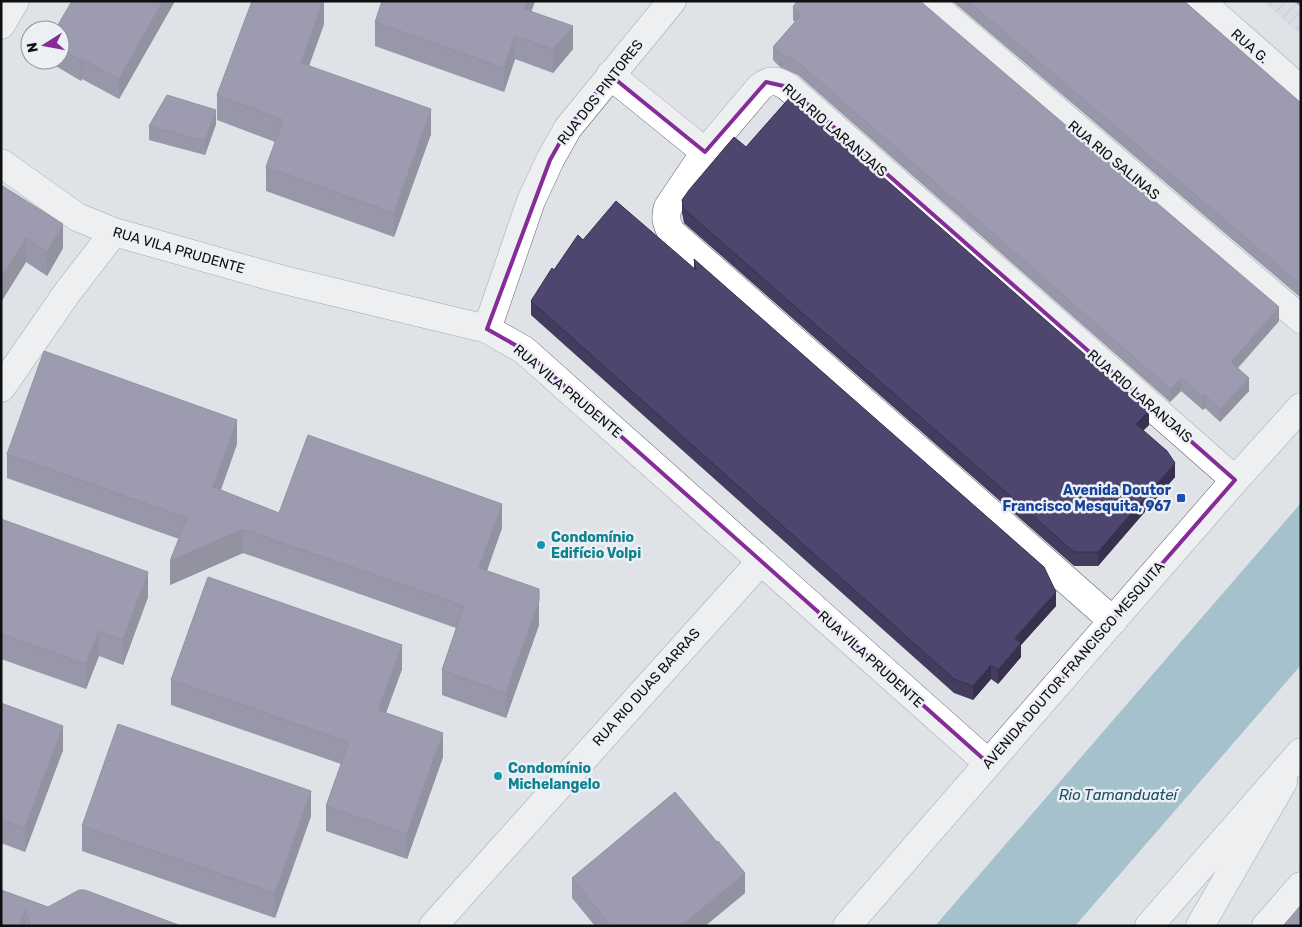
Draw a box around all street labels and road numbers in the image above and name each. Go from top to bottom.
street label: RUA G. [1227,25,1272,67]
street label: RUA DOS PINTORES [554,36,647,148]
street label: RUA RIO LARANJAIS [779,80,891,181]
street label: RUA RIO SALINAS [1064,117,1163,204]
street label: RUA VILA PRUDENTE [111,223,247,277]
street label: RUA VILA PRUDENTE [510,341,625,442]
street label: RUA RIO LARANJAIS [1084,346,1196,447]
street label: AVENIDA DOUTOR FRANCISCO MESQUITA [979,558,1168,772]
street label: RUA VILA PRUDENTE [814,607,927,711]
street label: RUA RIO DUAS BARRAS [589,625,704,750]

